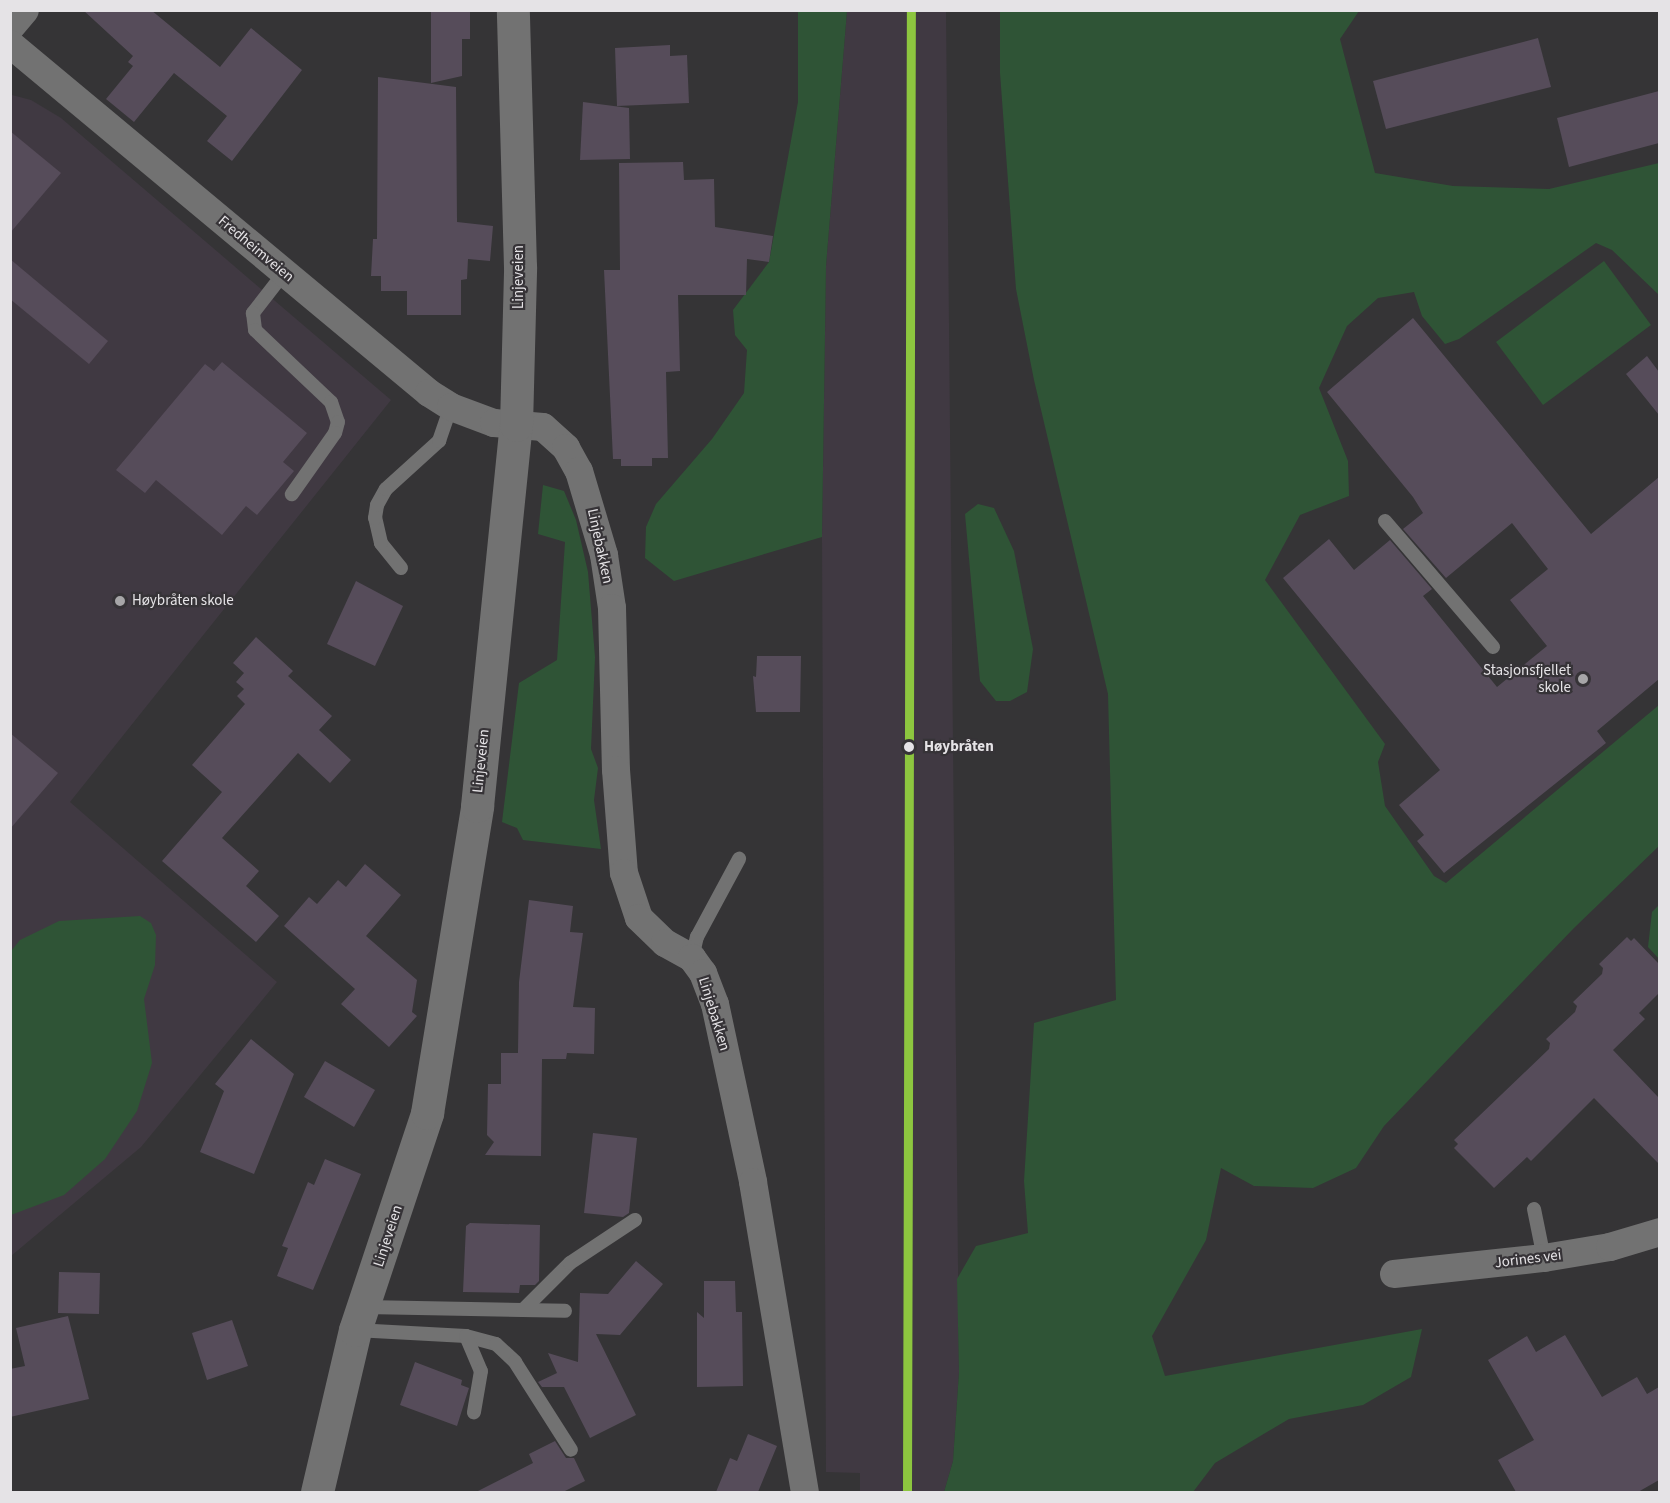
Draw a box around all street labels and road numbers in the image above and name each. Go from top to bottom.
street label: Fredheimveien [214,212,298,286]
street label: Linjeveien [510,245,528,309]
street label: Linjebakken [583,507,617,585]
street label: Linjeveien [469,728,493,794]
street label: Linjebakken [694,975,734,1053]
street label: Linjeveien [370,1203,406,1269]
street label: Jorines vei [1494,1246,1562,1272]

